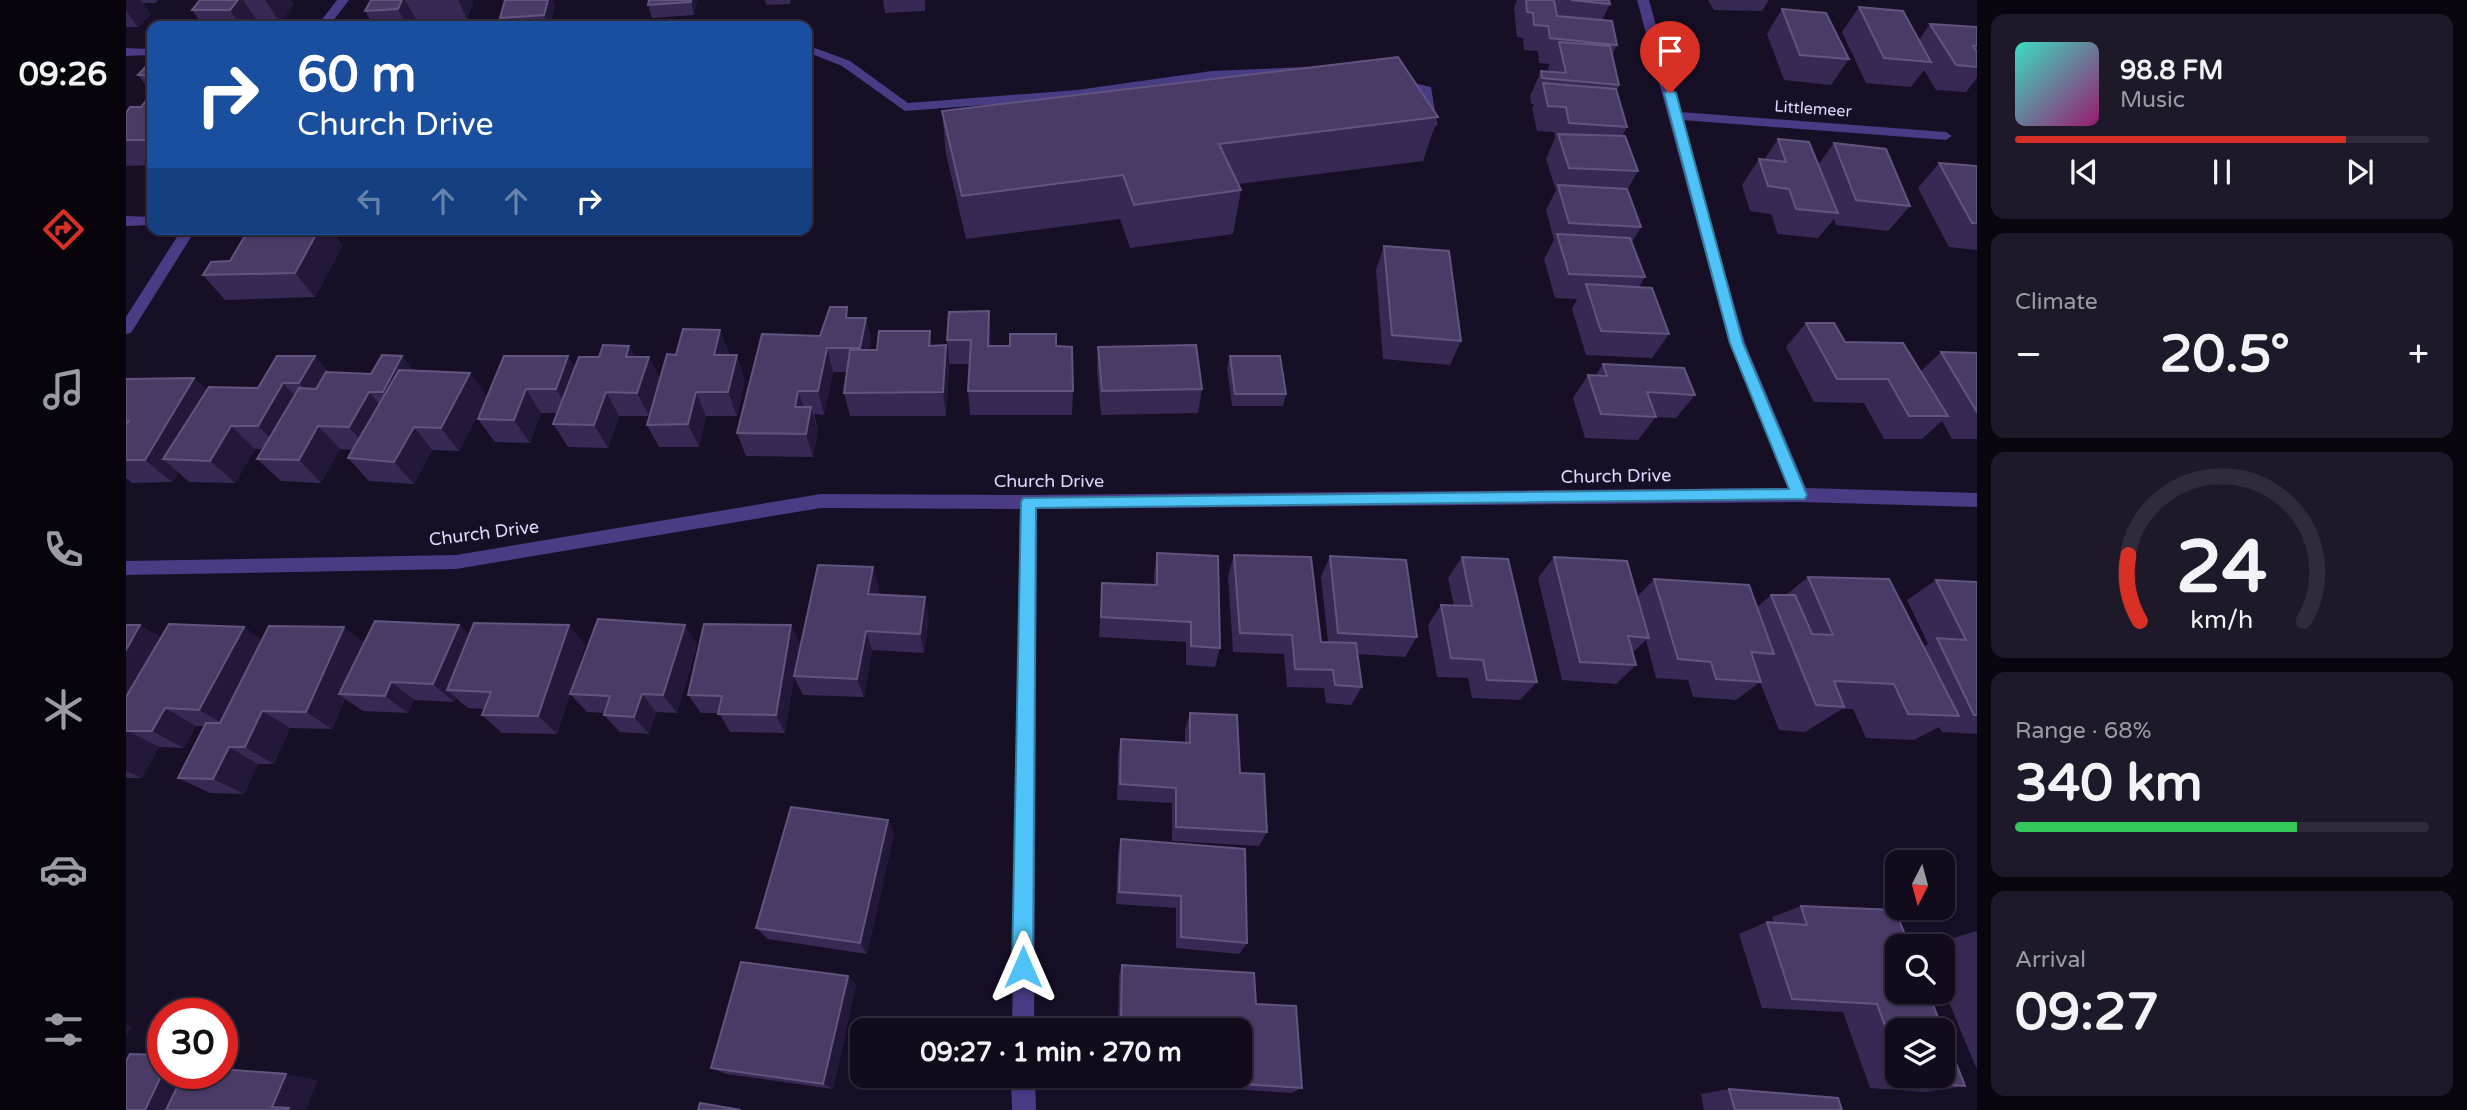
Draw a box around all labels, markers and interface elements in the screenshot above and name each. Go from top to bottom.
pin [1640,21,1700,93]
icon: arrive [1651,32,1689,70]
text: 60 m [297,46,416,105]
icon: right [182,49,273,140]
text: 98.8 FM [2120,55,2223,86]
text: 09:26 [19,56,107,94]
text: Music [2120,86,2185,114]
street label: Littlemeer [1774,96,1853,122]
text: Church Drive [297,106,494,144]
icon: previous [2065,153,2103,191]
icon: pause [2203,153,2241,191]
icon: next [2341,153,2379,191]
icon: left [351,182,389,220]
icon: ahead [424,182,462,220]
icon: ahead [497,182,535,220]
icon: right [570,182,608,220]
icon: directions [39,205,88,254]
text: Climate [2015,288,2098,316]
text: 20.5° [2160,323,2290,386]
text: − [2015,332,2042,378]
text: + [2408,332,2429,378]
icon: music [39,365,88,414]
street label: Church Drive [1561,464,1671,488]
street label: Church Drive [994,470,1104,492]
street label: Church Drive [428,515,540,551]
text: 24 [2176,524,2268,612]
icon: phone [39,525,88,574]
text: km/h [2191,605,2253,635]
icon: climate [39,685,88,734]
text: Range · 68% [2015,717,2151,745]
text: 340 km [2015,752,2203,815]
icon: car [39,845,88,894]
north arrow [1885,850,1955,920]
map controls [1885,850,1955,1088]
position arrow [986,930,1060,1004]
button: search [1885,934,1955,1004]
text: Arrival [2015,946,2086,974]
text: 09:27 [2015,981,2159,1044]
speed limit sign: 30 [147,998,238,1089]
icon: filters [39,1005,88,1054]
button: layers [1885,1018,1955,1088]
text: 09:27 · 1 min · 270 m [920,1037,1182,1068]

